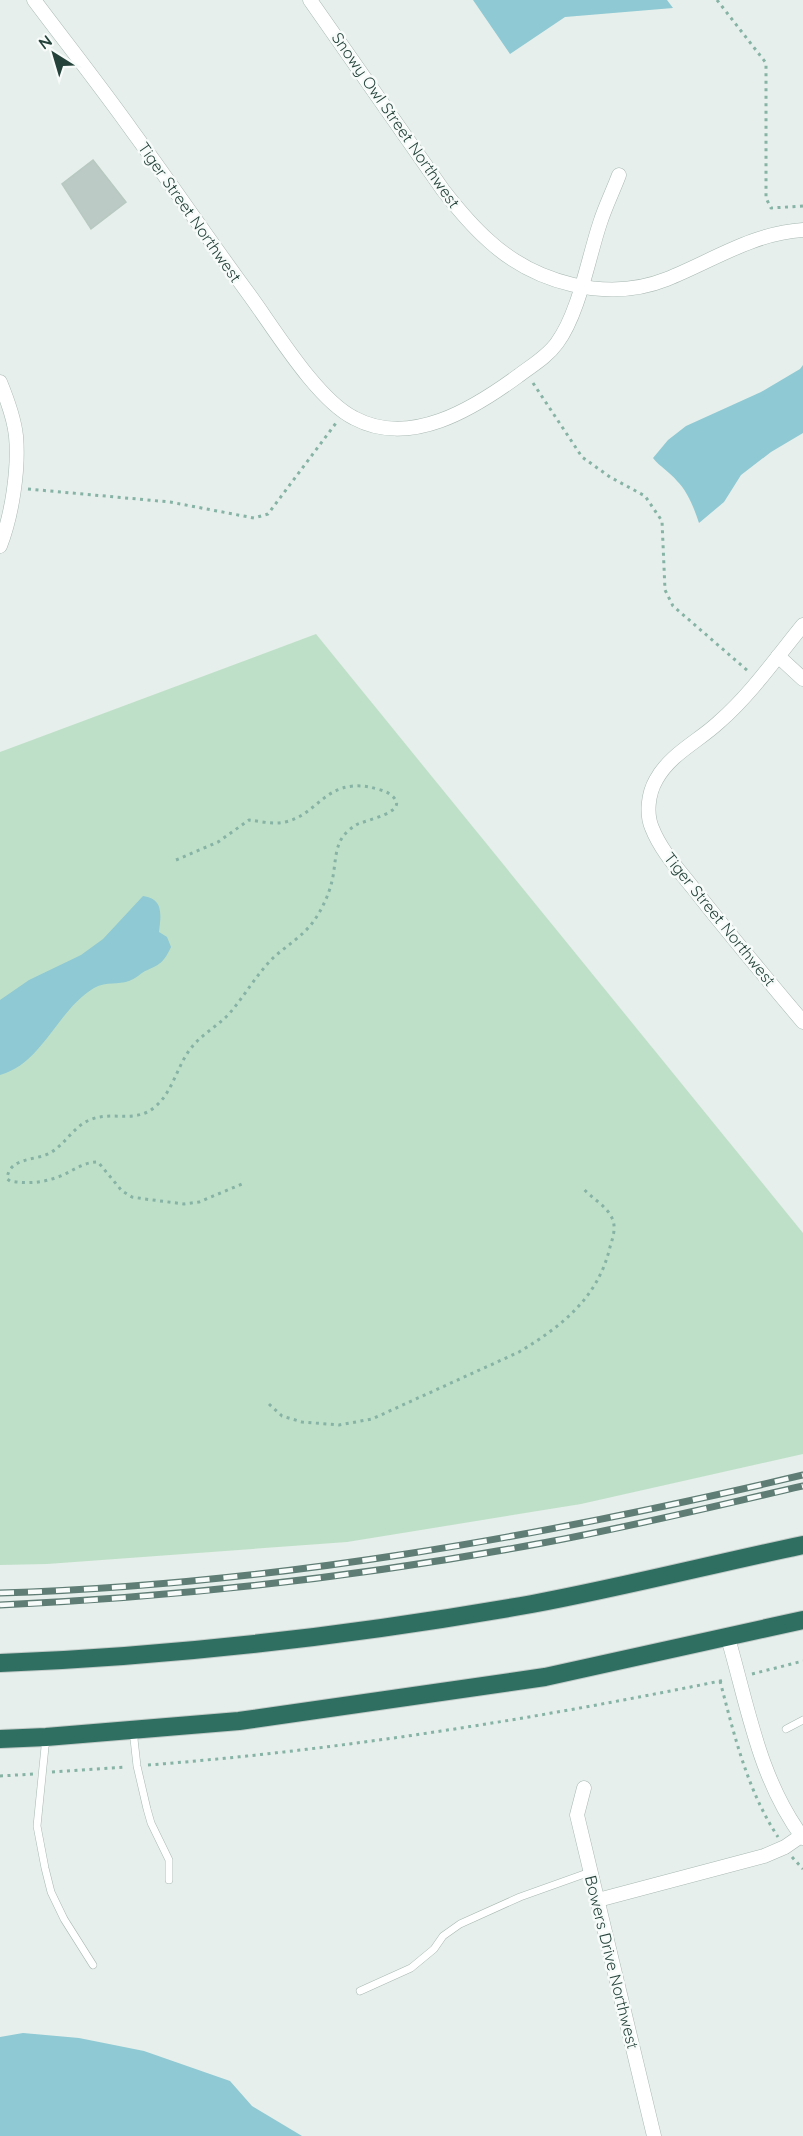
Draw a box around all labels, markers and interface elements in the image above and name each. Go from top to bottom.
north arrow [24,24,84,84]
street label: Snowy Owl Street Northwest [328,28,464,212]
text: N [34,30,56,54]
street label: Tiger Street Northwest [134,138,246,286]
street label: Tiger Street Northwest [660,848,780,990]
street label: Bowers Drive Northwest [581,1873,643,2051]

